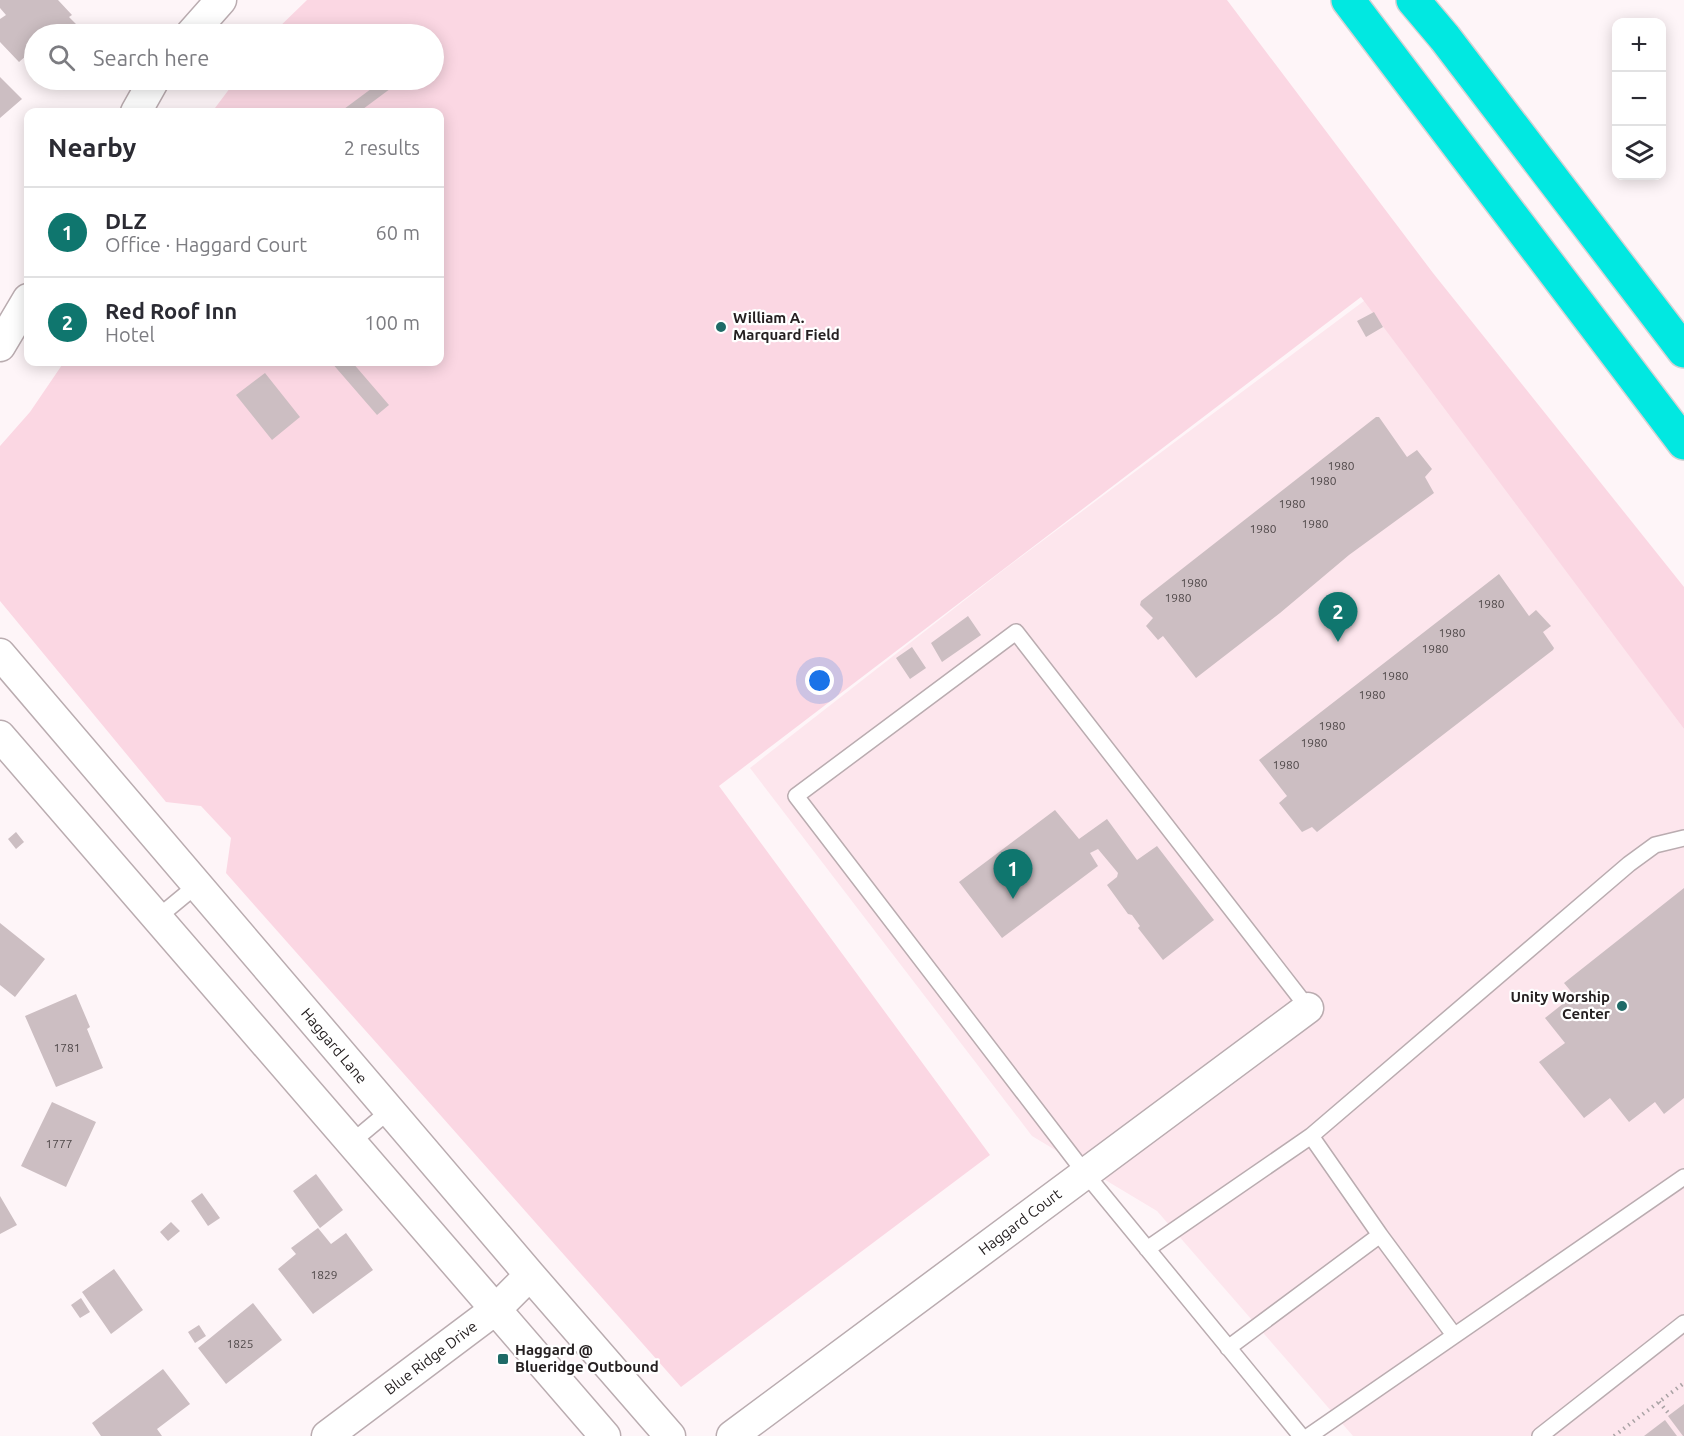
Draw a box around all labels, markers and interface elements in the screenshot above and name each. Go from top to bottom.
map controls [1612,18,1666,180]
button: + [1612,18,1666,72]
search box [24,24,444,90]
icon: search [45,41,78,74]
text: Search here [93,45,209,70]
button: − [1612,72,1666,126]
button: layers [1612,126,1666,180]
text: Nearby [48,133,136,162]
text: 2 results [344,136,420,159]
text: DLZ [105,208,147,233]
text: 1 [62,221,73,244]
text: 60 m [376,221,420,244]
text: Office · Haggard Court [105,233,307,256]
text: Red Roof Inn [105,298,237,323]
place label: William A. Marquard Field [733,309,840,343]
text: 2 [62,311,73,334]
text: 100 m [364,311,420,334]
marker: William A. Marquard Field [714,320,728,334]
text: Hotel [105,323,155,346]
house number: 1980 [1327,459,1355,472]
house number: 1980 [1309,474,1337,487]
house number: 1980 [1278,497,1306,510]
house number: 1980 [1301,517,1329,530]
house number: 1980 [1249,522,1277,535]
house number: 1980 [1180,576,1208,589]
house number: 1980 [1164,591,1192,604]
pin: 2 [1318,592,1358,642]
house number: 1980 [1477,597,1505,610]
house number: 1980 [1438,626,1466,639]
house number: 1980 [1421,642,1449,655]
your location [805,666,834,695]
house number: 1980 [1381,669,1409,682]
house number: 1980 [1358,688,1386,701]
house number: 1980 [1318,719,1346,732]
house number: 1980 [1300,736,1328,749]
house number: 1980 [1272,758,1300,771]
pin: 1 [994,850,1032,899]
place label: Unity Worship Center [1511,988,1611,1022]
marker: Unity Worship Center [1615,999,1629,1013]
street label: Haggard Lane [298,1005,371,1087]
house number: 1781 [53,1041,81,1054]
house number: 1777 [45,1137,73,1150]
street label: Haggard Court [975,1185,1064,1258]
house number: 1829 [310,1268,338,1281]
street label: Blue Ridge Drive [381,1317,480,1398]
house number: 1825 [226,1337,254,1350]
place label: Haggard @ Blueridge Outbound [515,1341,659,1375]
marker: Haggard @ Blueridge Outbound [496,1352,510,1366]

